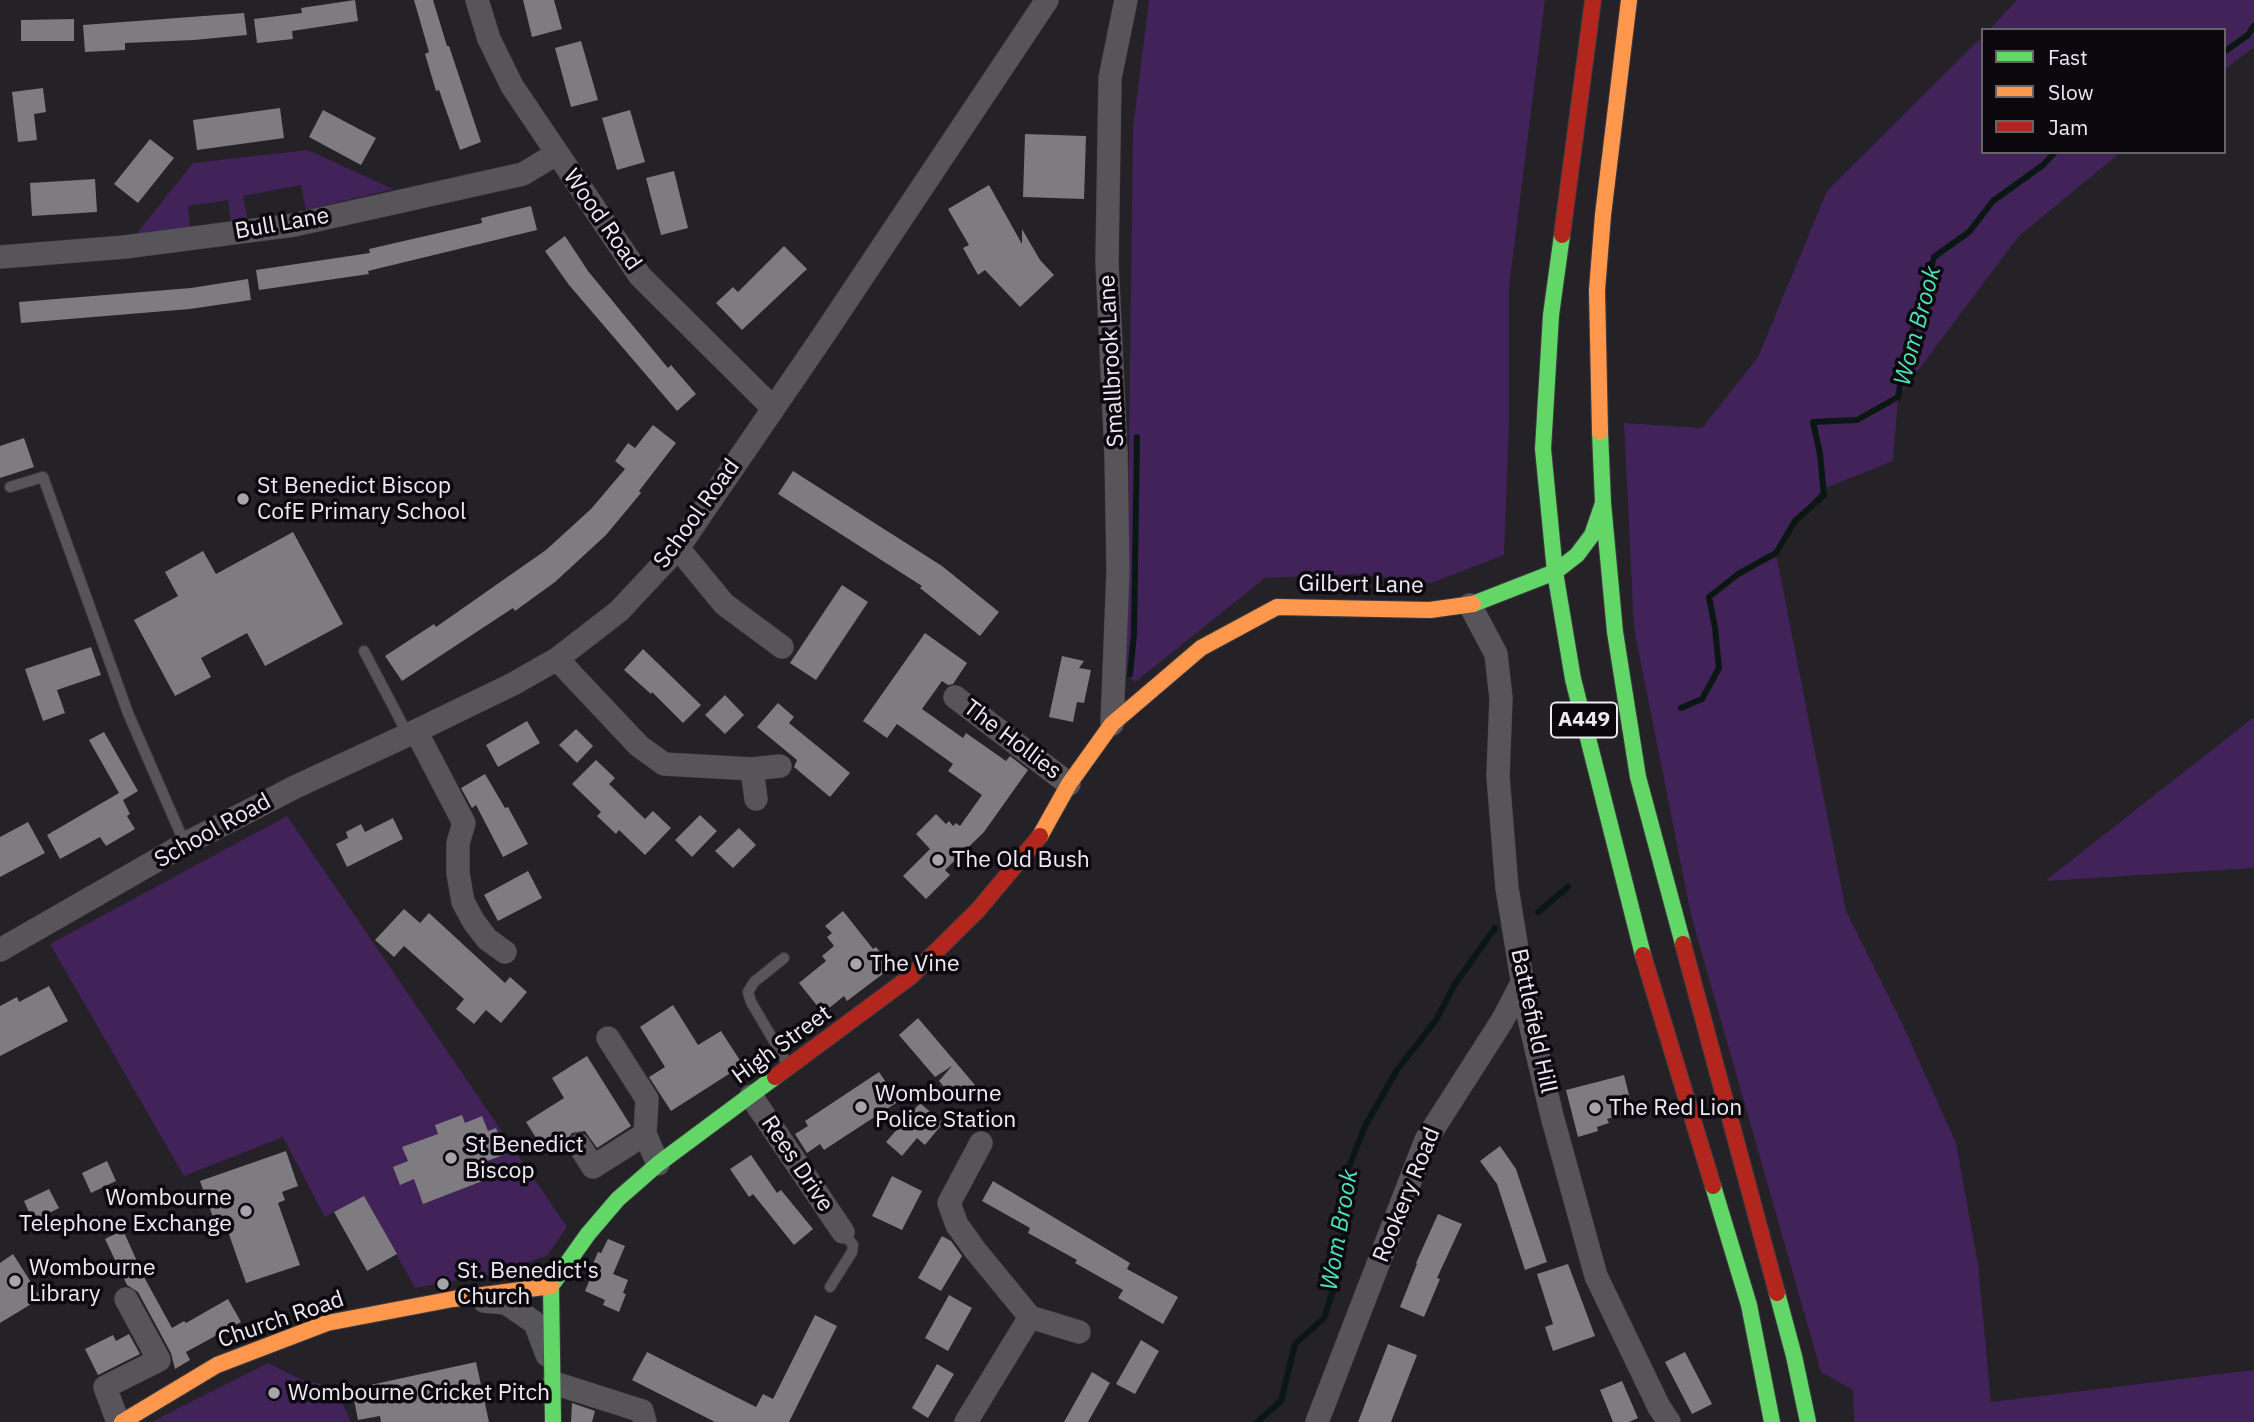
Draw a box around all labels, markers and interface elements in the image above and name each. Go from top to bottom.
legend [1981,28,2226,154]
text: Fast [2048,43,2088,71]
text: Slow [2048,78,2094,106]
text: Jam [2048,113,2088,141]
street label: Wood Road [557,164,647,276]
street label: Bull Lane [233,202,331,246]
water label: Wom Brook [1888,263,1948,389]
street label: Smallbrook Lane [1094,274,1130,448]
street label: School Road [648,454,746,574]
place label: St Benedict Biscop CofE Primary School [257,472,466,526]
marker: St Benedict Biscop CofE Primary School [235,491,251,507]
street label: Gilbert Lane [1298,570,1424,600]
street label: The Hollies [958,694,1066,786]
road number: A449 [1551,702,1617,738]
street label: School Road [150,788,276,874]
place label: The Old Bush [952,846,1090,874]
marker: The Old Bush [930,852,946,868]
street label: Battlefield Hill [1504,946,1562,1096]
place label: The Vine [870,950,960,978]
marker: The Vine [848,956,864,972]
street label: High Street [727,1000,837,1090]
place label: Wombourne Police Station [875,1080,1016,1134]
place label: The Red Lion [1609,1094,1742,1122]
marker: Wombourne Police Station [853,1099,869,1115]
marker: The Red Lion [1587,1100,1603,1116]
street label: Rees Drive [755,1111,839,1217]
street label: Rookery Road [1367,1124,1447,1266]
place label: St Benedict Biscop [465,1131,584,1185]
marker: St Benedict Biscop [443,1150,459,1166]
water label: Wom Brook [1315,1167,1365,1293]
place label: Wombourne Telephone Exchange [19,1184,232,1238]
marker: Wombourne Telephone Exchange [238,1203,254,1219]
place label: Wombourne Library [29,1254,156,1308]
place label: St. Benedict's Church [457,1257,599,1311]
marker: Wombourne Library [7,1273,23,1289]
marker: St. Benedict's Church [435,1276,451,1292]
street label: Church Road [214,1286,348,1354]
place label: Wombourne Cricket Pitch [288,1379,550,1407]
marker: Wombourne Cricket Pitch [266,1385,282,1401]

